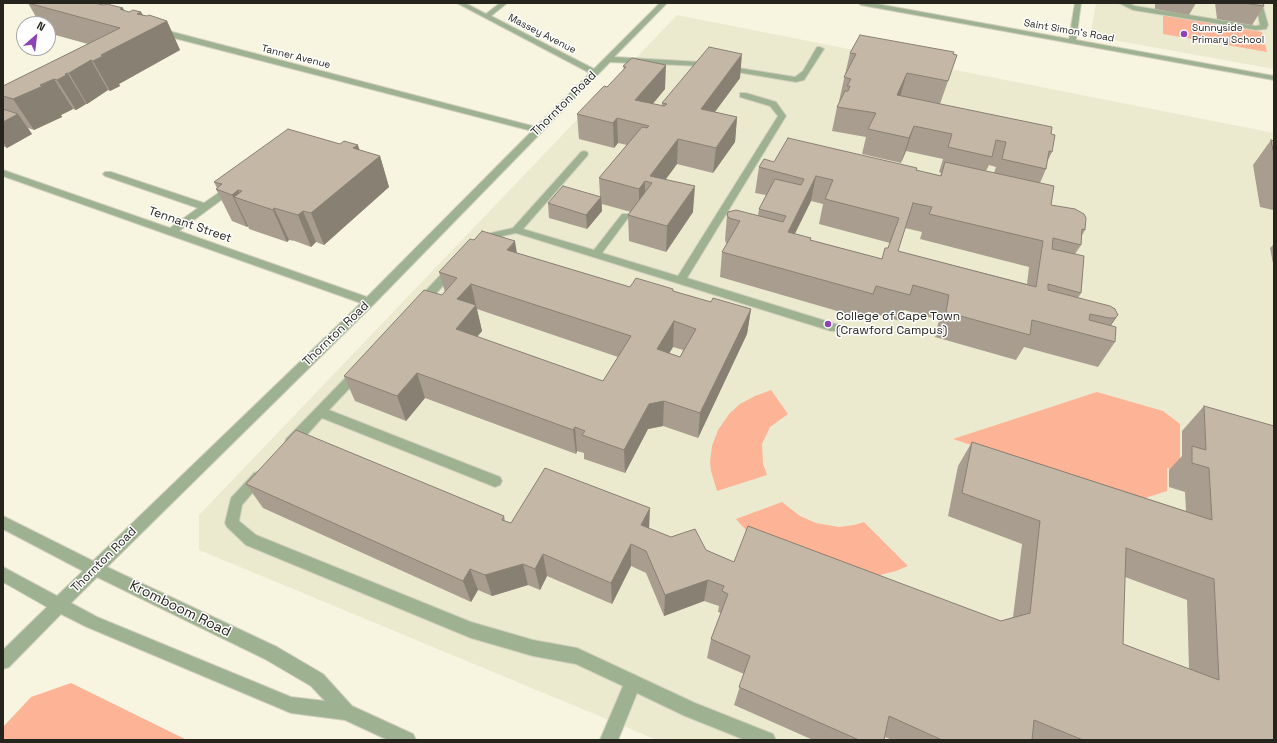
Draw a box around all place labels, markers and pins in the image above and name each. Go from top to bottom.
place label: Sunnyside Primary School [1192,22,1264,46]
marker: Sunnyside Primary School [1179,29,1189,39]
place label: College of Cape Town (Crawford Campus) [836,310,960,338]
marker: College of Cape Town (Crawford Campus) [823,319,833,329]

